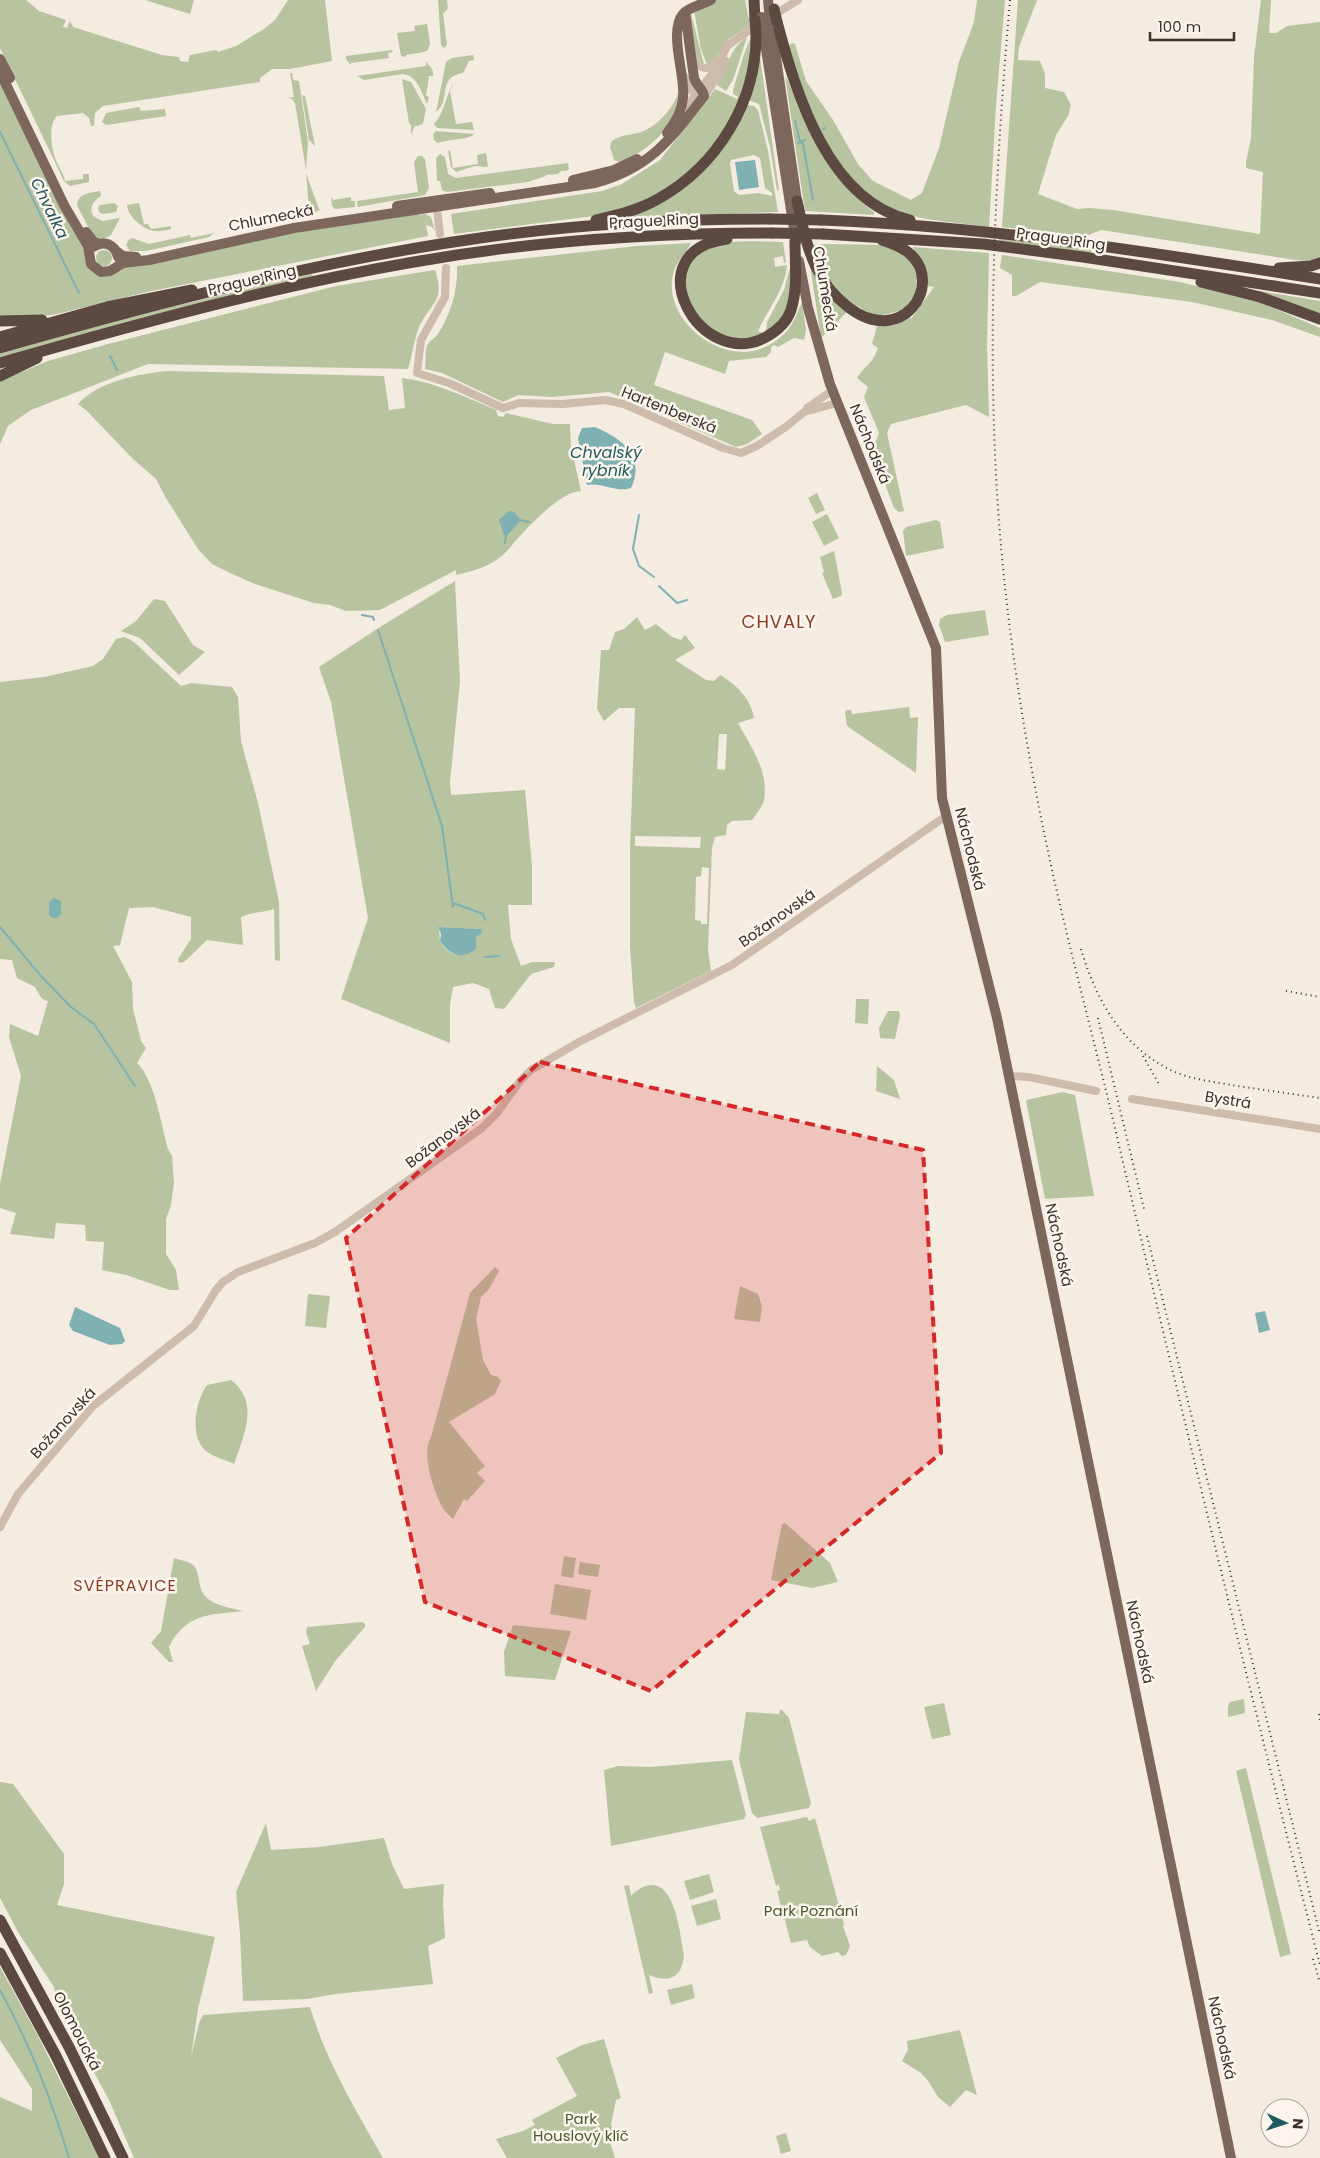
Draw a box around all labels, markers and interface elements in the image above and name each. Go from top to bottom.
scale bar [1150,10,1234,42]
text: 100 m [1158,16,1201,37]
water label: Chvalka [25,174,74,243]
street label: Chlumecká [227,199,315,236]
street label: Prague Ring [608,208,699,233]
street label: Prague Ring [1015,222,1107,255]
street label: Chlumecká [808,245,843,333]
street label: Prague Ring [206,259,298,300]
street label: Hartenberská [618,381,720,438]
street label: Náchodská [845,401,896,487]
water label: Chvalský rybník [570,441,643,482]
district label: CHVALY [742,609,816,634]
street label: Náchodská [950,805,991,893]
street label: Božanovská [734,883,819,952]
street label: Bystrá [1203,1085,1253,1114]
street label: Božanovská [401,1102,485,1173]
street label: Náchodská [1040,1201,1079,1289]
street label: Božanovská [25,1383,100,1463]
district label: SVÉPRAVICE [73,1574,177,1597]
street label: Náchodská [1121,1598,1160,1686]
park label: Park Poznání [764,1900,858,1921]
street label: Olomoucká [48,1987,106,2074]
street label: Náchodská [1203,1994,1242,2082]
north arrow [1260,2098,1310,2148]
park label: Park Houslový klíč [533,2108,629,2146]
text: N [1288,2118,1308,2129]

